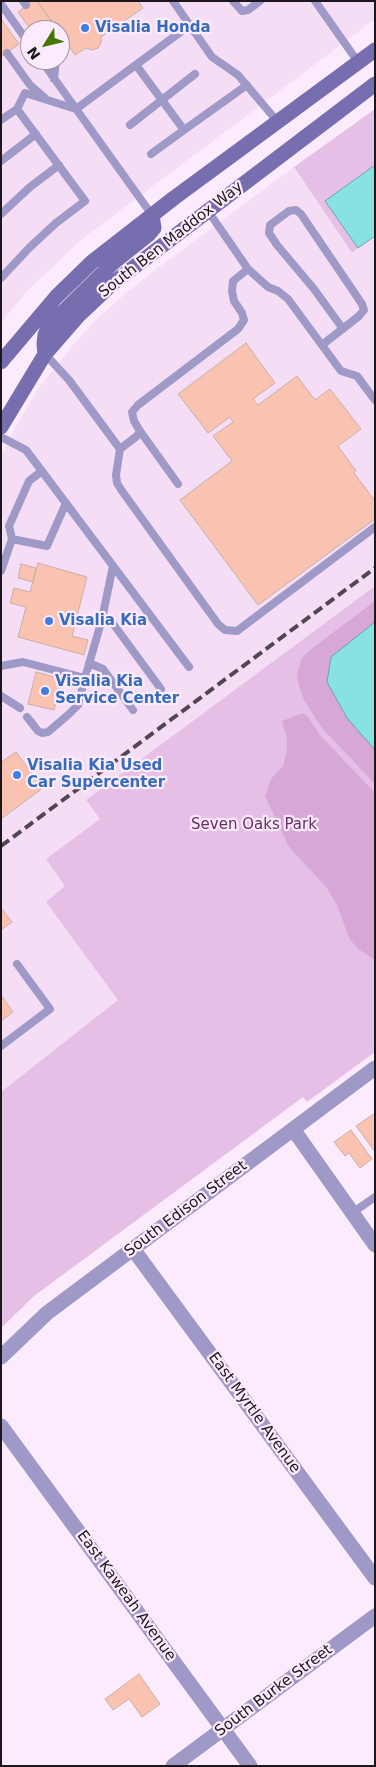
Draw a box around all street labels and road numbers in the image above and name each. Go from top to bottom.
street label: South Ben Maddox Way [95,178,247,302]
street label: South Edison Street [121,1157,251,1261]
street label: East Myrtle Avenue [204,1349,304,1477]
street label: East Kaweah Avenue [73,1527,179,1665]
street label: South Burke Street [212,1641,336,1741]

